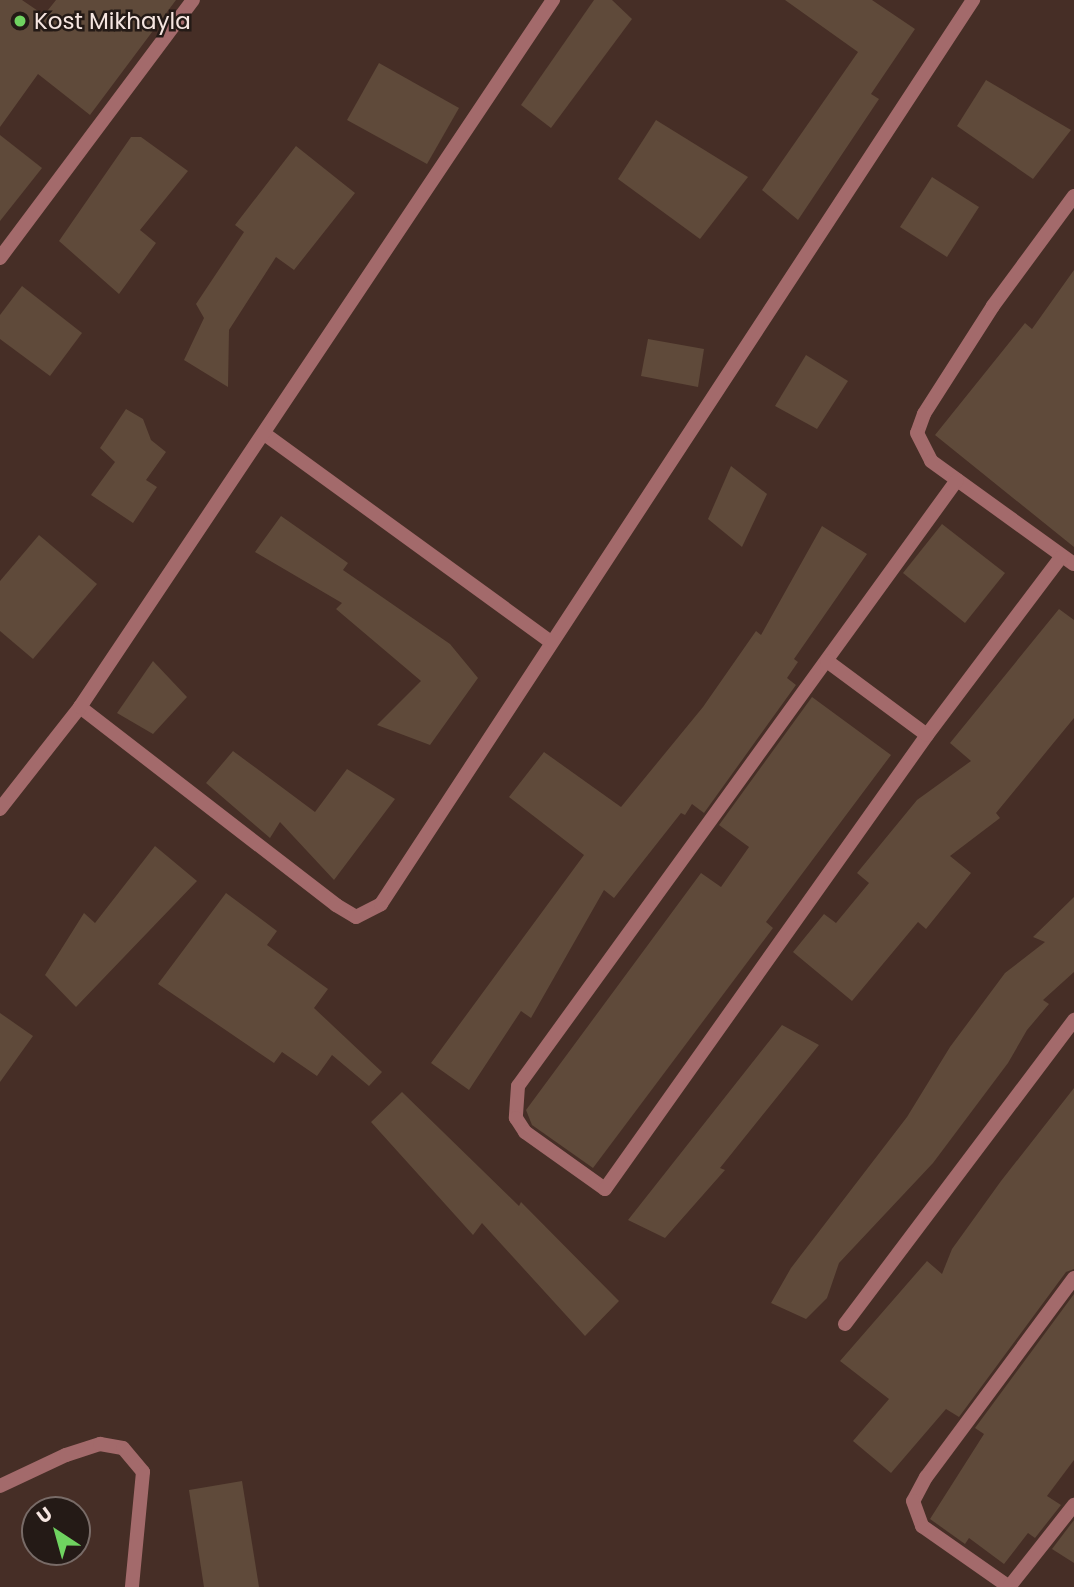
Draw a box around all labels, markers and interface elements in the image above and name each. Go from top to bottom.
place label: Kost Mikhayla [34,7,191,35]
marker: Kost Mikhayla [12,13,28,29]
north arrow [21,1496,91,1566]
text: U [31,1500,58,1530]

